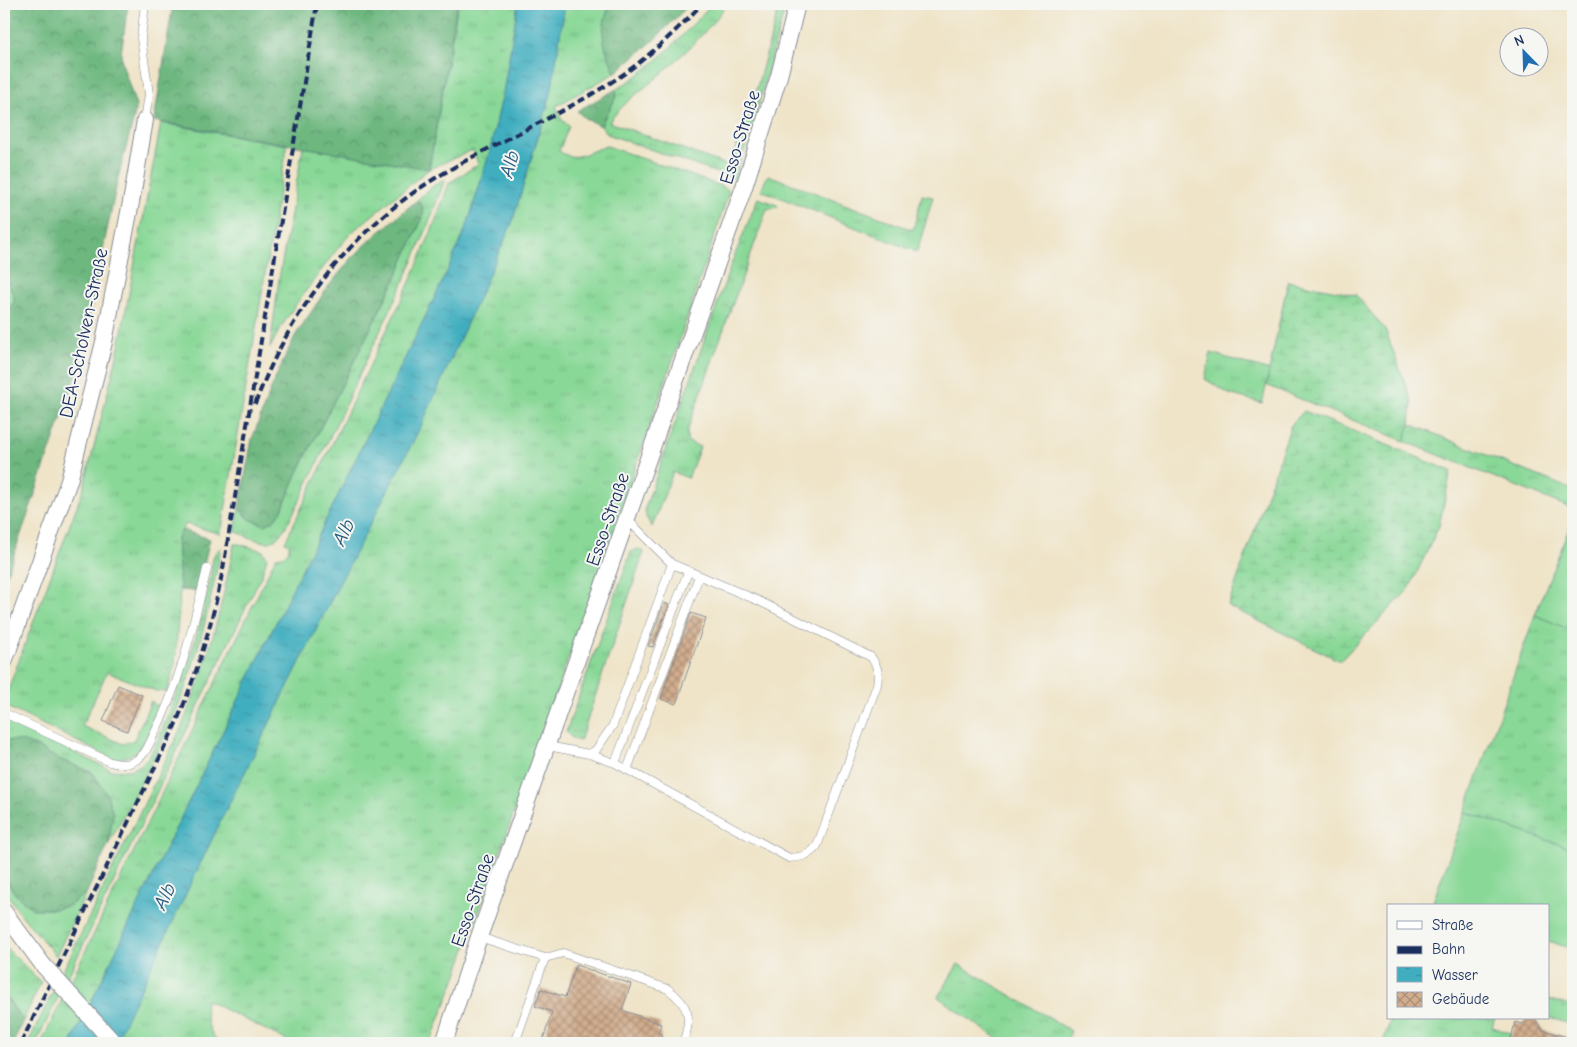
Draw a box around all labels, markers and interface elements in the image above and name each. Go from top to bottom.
north arrow [1500,28,1550,78]
text: N [1512,31,1527,50]
street label: Esso-Straße [715,88,765,187]
water label: Alb [494,148,524,181]
street label: DEA-Scholven-Straße [55,246,113,420]
street label: Esso-Straße [582,470,634,569]
water label: Alb [327,515,360,550]
street label: Esso-Straße [447,851,499,950]
water label: Alb [148,879,181,914]
legend [1387,904,1550,1020]
text: Straße [1432,916,1474,934]
text: Bahn [1432,940,1465,958]
text: Wasser [1432,966,1478,984]
text: Gebäude [1432,990,1490,1008]

